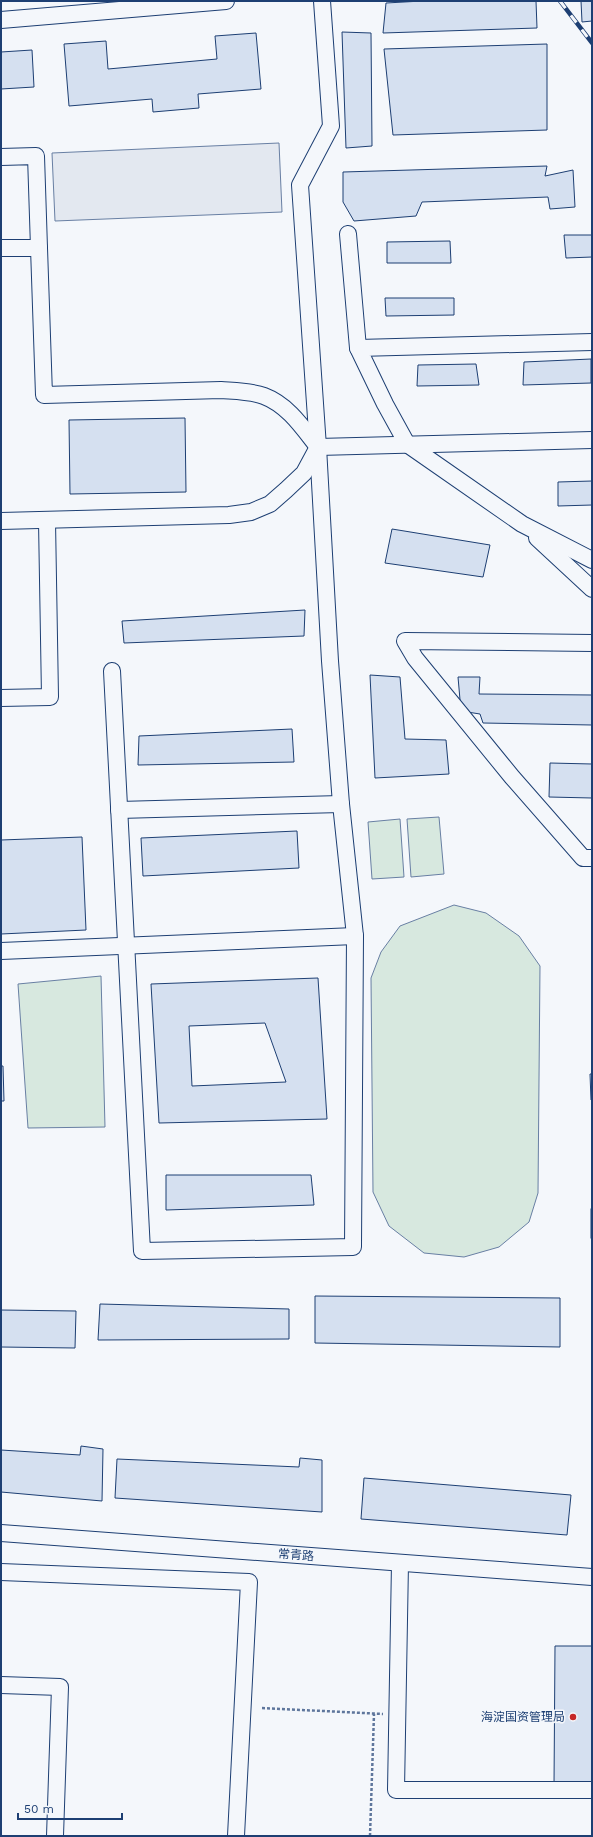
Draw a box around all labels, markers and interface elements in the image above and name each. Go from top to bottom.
street label: 常青路 [278,1547,314,1563]
place label: 海淀国资管理局 [481,1710,565,1724]
marker: 海淀国资管理局 [568,1712,578,1722]
scale bar [18,1795,122,1821]
text: 50 m [24,1802,54,1816]

